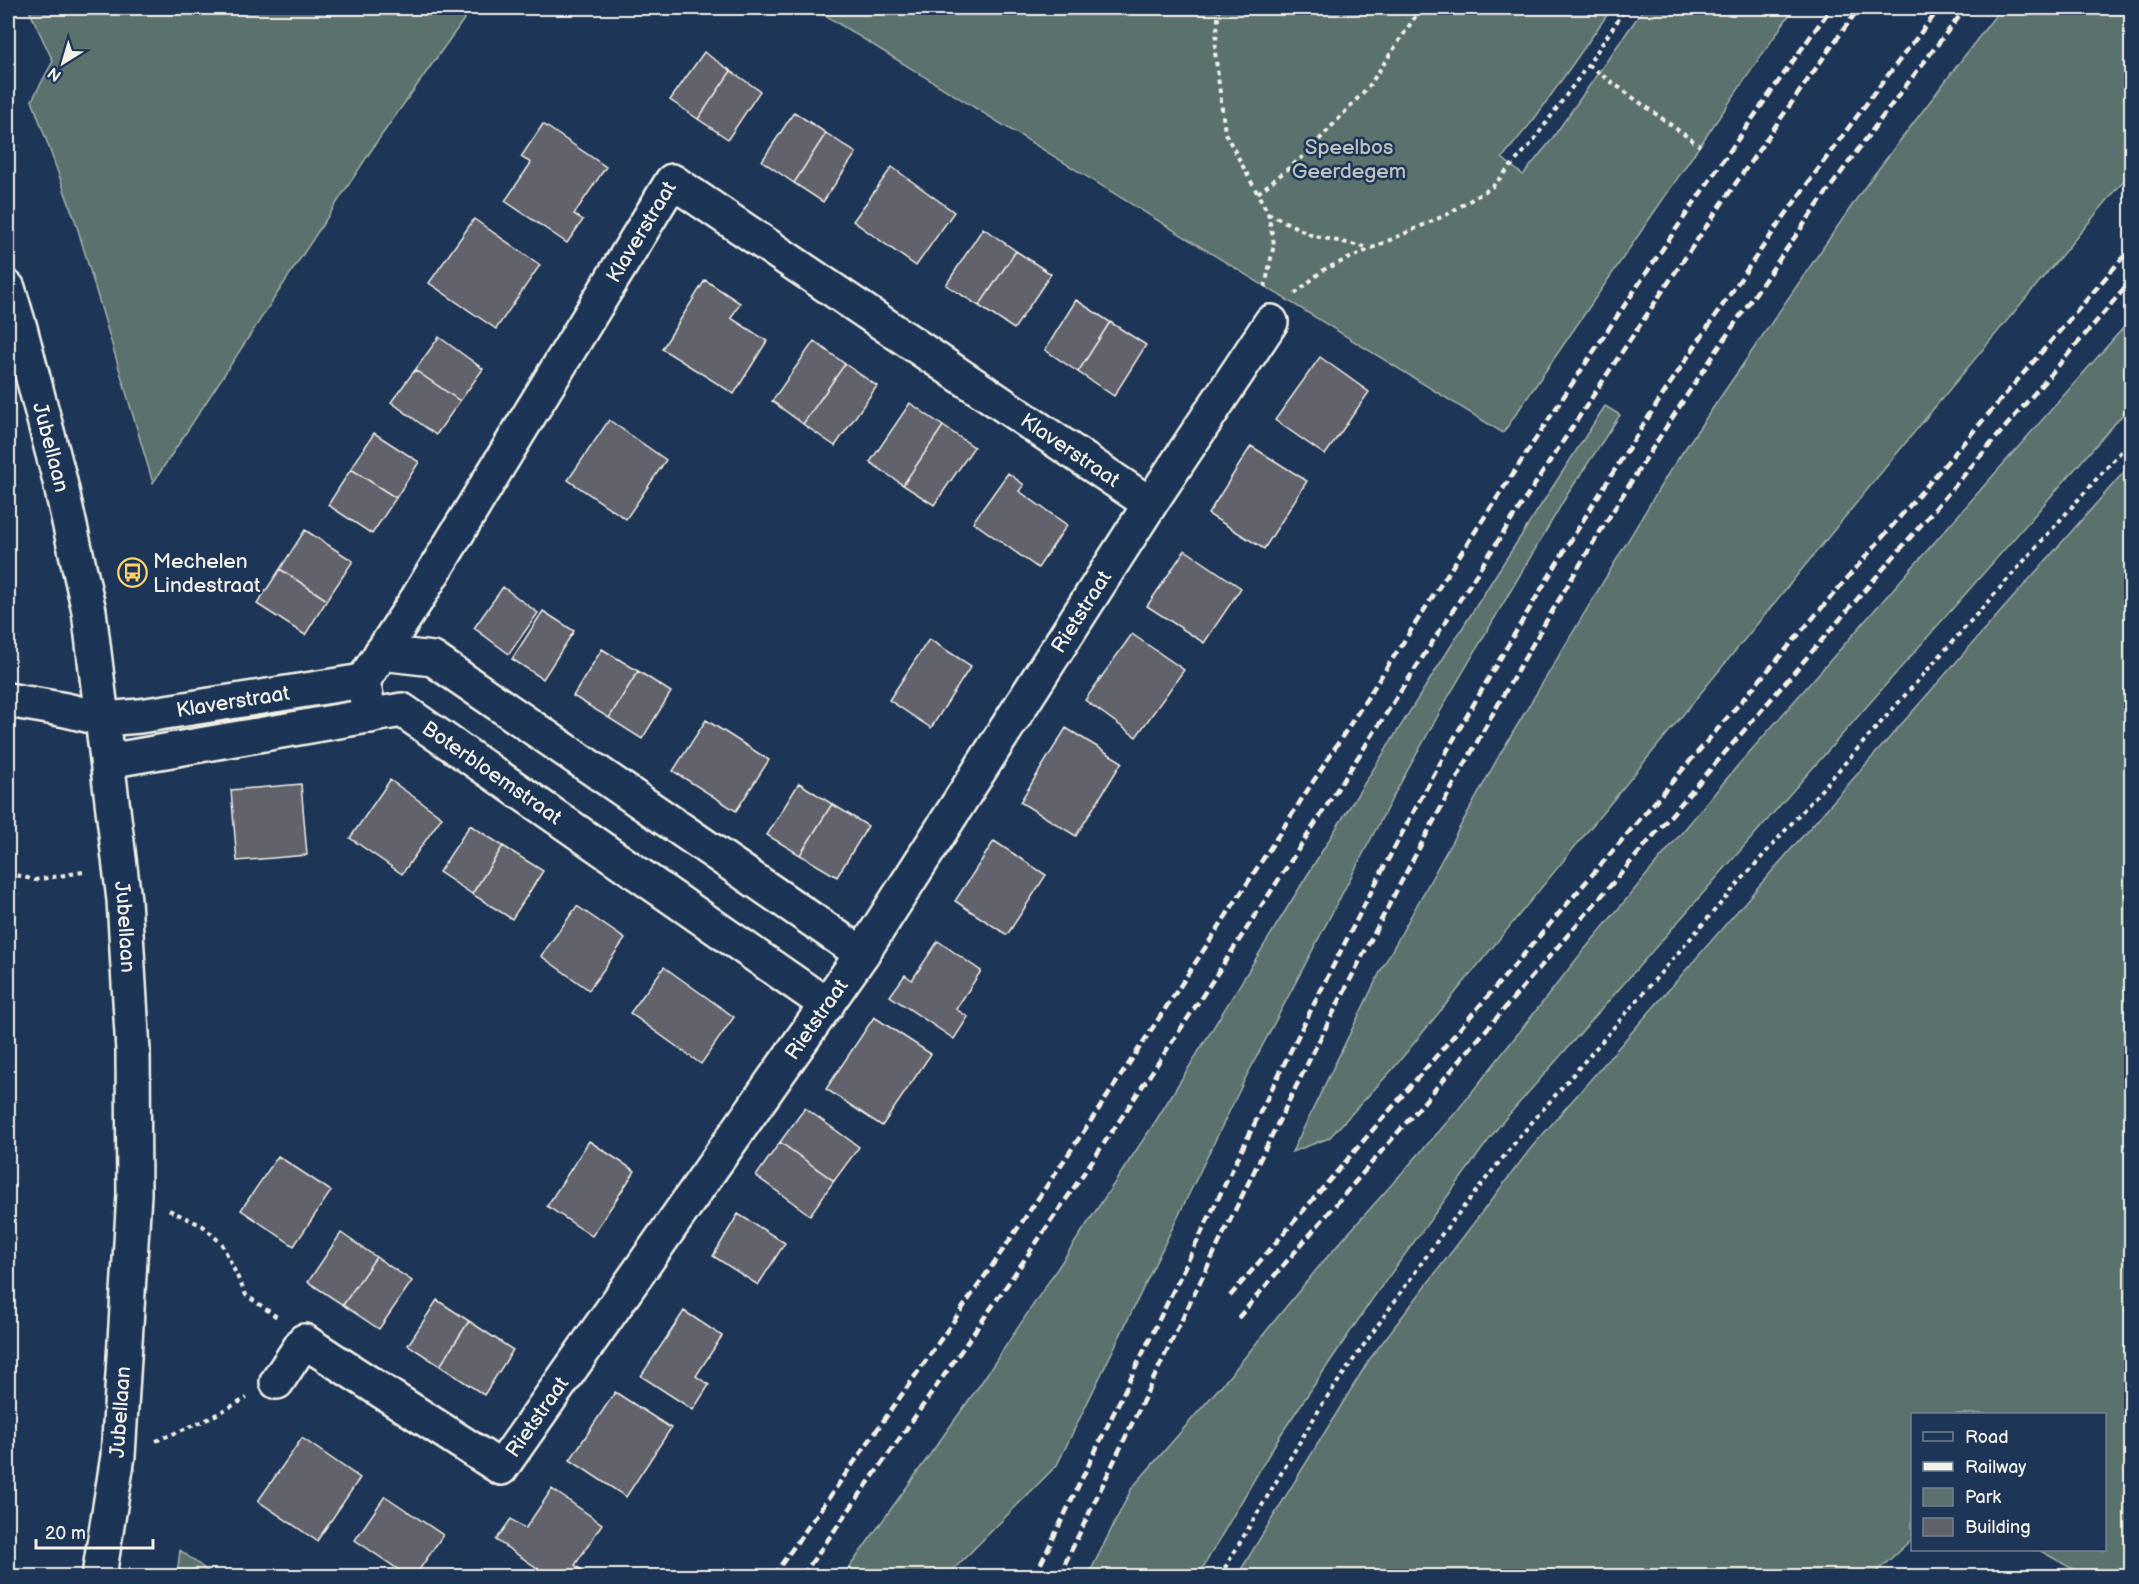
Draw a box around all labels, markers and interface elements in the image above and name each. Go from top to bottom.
north arrow [33,33,93,93]
text: N [44,63,65,85]
park label: Speelbos Geerdegem [1292,135,1406,184]
street label: Klaverstraat [601,176,682,287]
street label: Jubellaan [27,400,74,495]
street label: Klaverstraat [1016,408,1125,493]
place label: Mechelen Lindestraat [153,549,261,598]
bus stop icon: Mechelen Lindestraat [116,557,148,589]
street label: Rietstraat [1046,566,1117,658]
street label: Klaverstraat [175,681,292,723]
street label: Boterbloemstraat [417,716,567,830]
street label: Jubellaan [109,880,140,973]
street label: Rietstraat [780,974,854,1065]
street label: Jubellaan [105,1365,136,1459]
street label: Rietstraat [500,1372,575,1462]
legend [1911,1413,2106,1551]
text: Road [1965,1427,2009,1448]
text: Railway [1965,1457,2027,1478]
text: Park [1965,1487,2001,1508]
scale bar [36,1512,153,1550]
text: Building [1965,1517,2031,1538]
text: 20 m [45,1523,86,1544]

